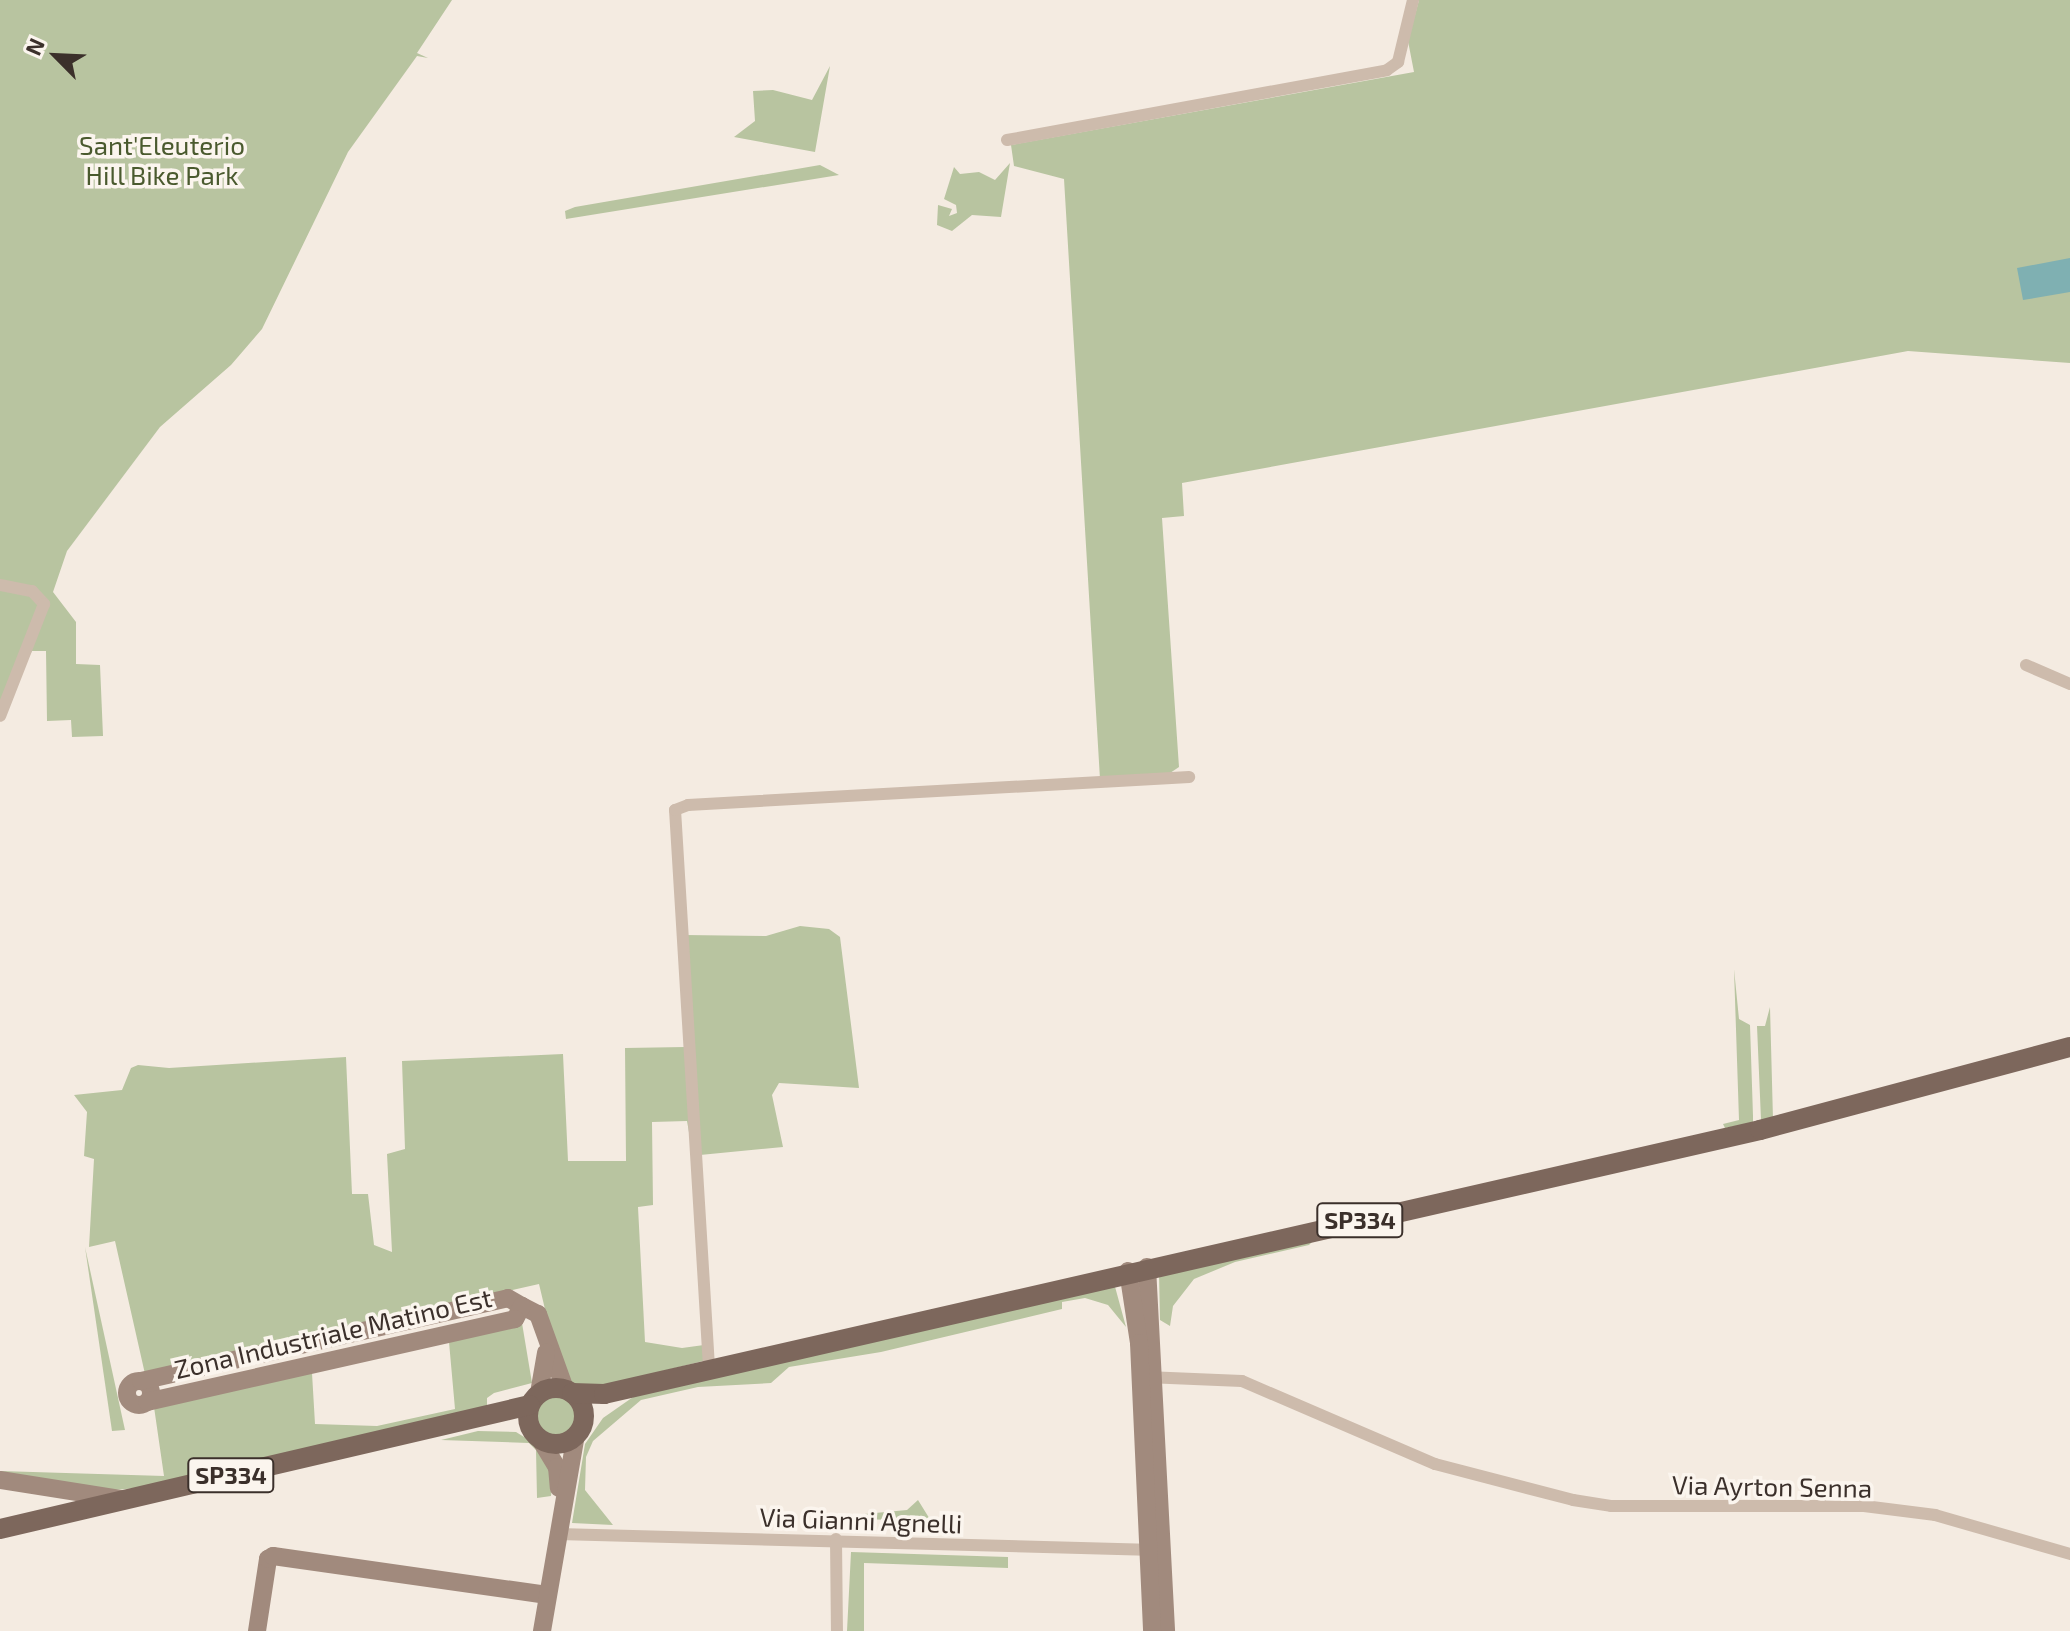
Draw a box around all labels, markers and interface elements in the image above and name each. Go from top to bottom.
north arrow [16,16,96,96]
text: N [19,34,49,59]
park label: Sant'Eleuterio Hill Bike Park [79,129,245,190]
road number: SP334 [1316,1200,1404,1240]
street label: Zona Industriale Matino Est [171,1281,495,1385]
road number: SP334 [187,1455,275,1495]
street label: Via Ayrton Senna [1671,1469,1873,1503]
street label: Via Gianni Agnelli [759,1501,963,1539]

